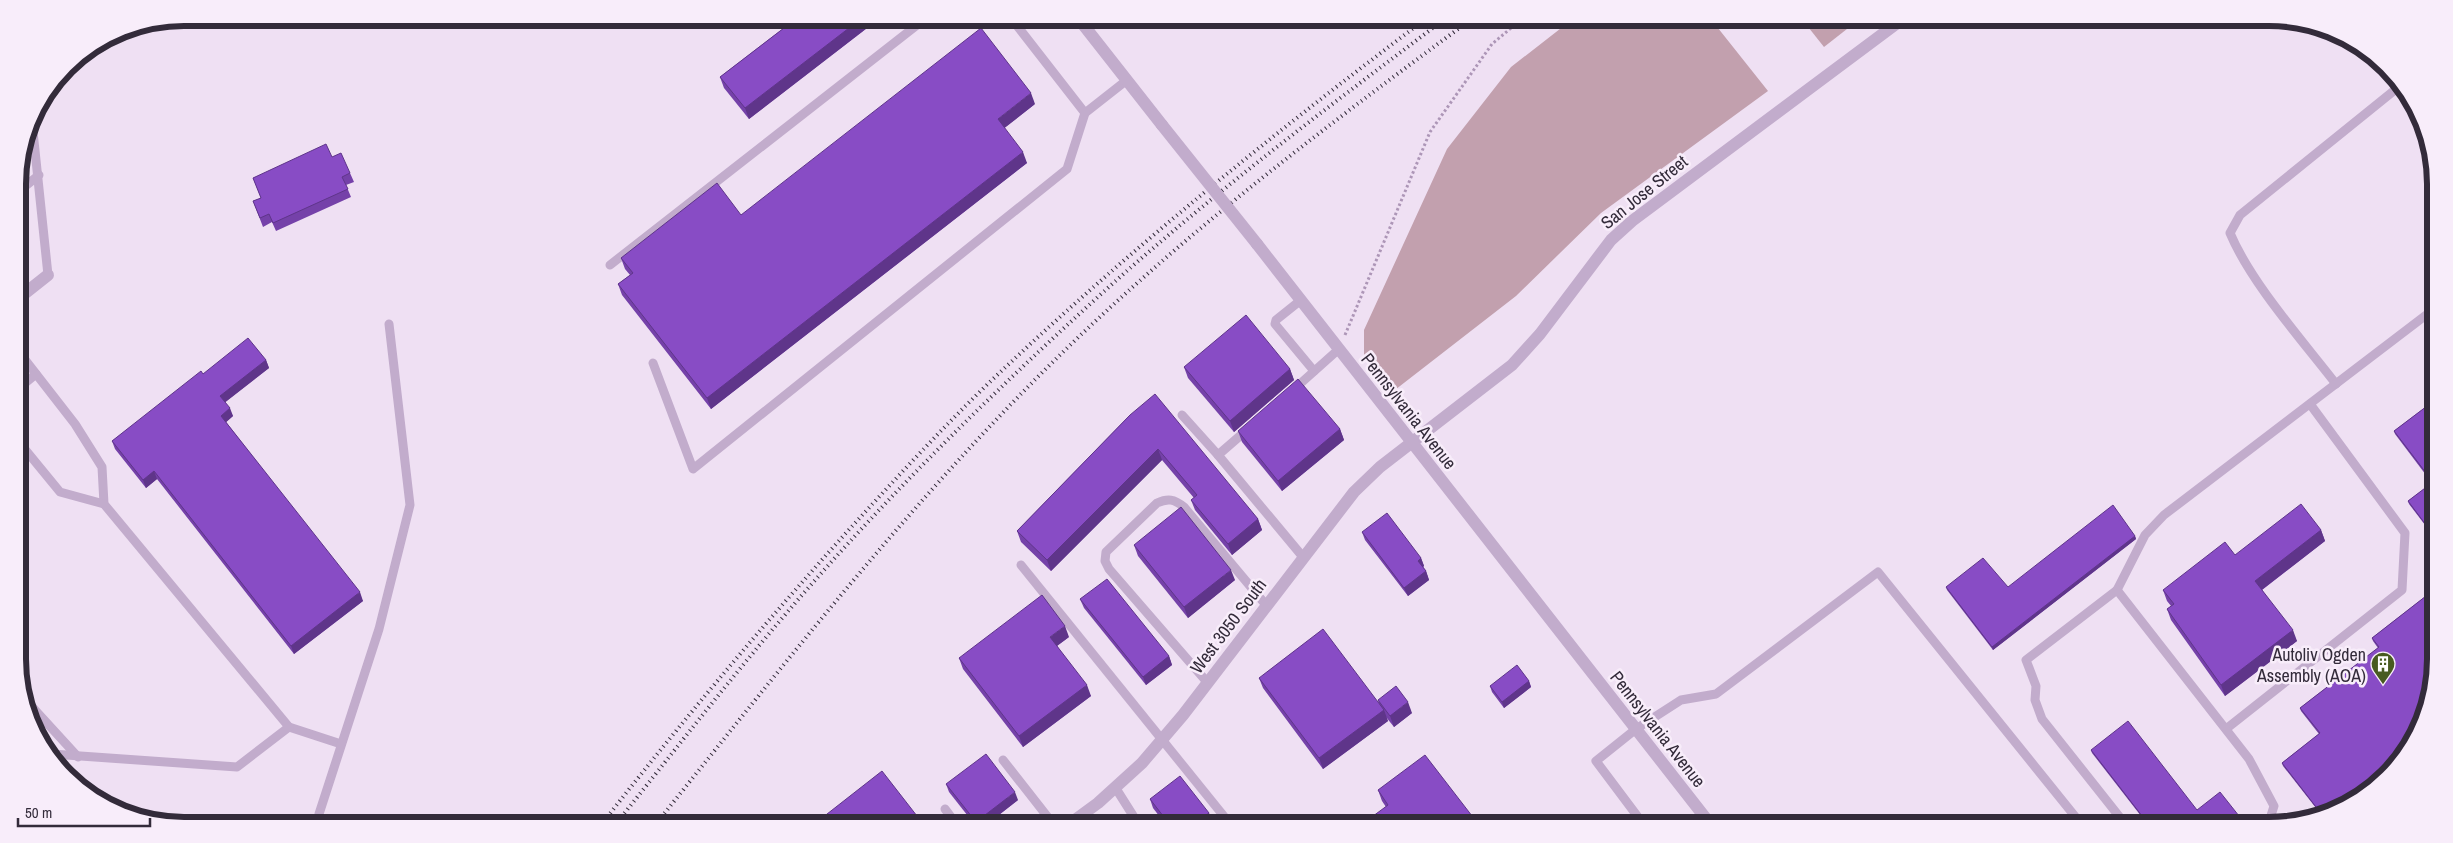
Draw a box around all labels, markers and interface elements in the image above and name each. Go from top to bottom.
street label: San Jose Street [1595,149,1693,235]
street label: Pennsylvania Avenue [1356,347,1462,475]
street label: West 3050 South [1184,573,1272,679]
place label: Autoliv Ogden Assembly (AOA) [2256,642,2366,688]
building icon: Autoliv Ogden Assembly (AOA) [2370,651,2396,685]
street label: Pennsylvania Avenue [1605,665,1711,793]
scale bar [18,796,150,828]
text: 50 m [25,802,52,823]

